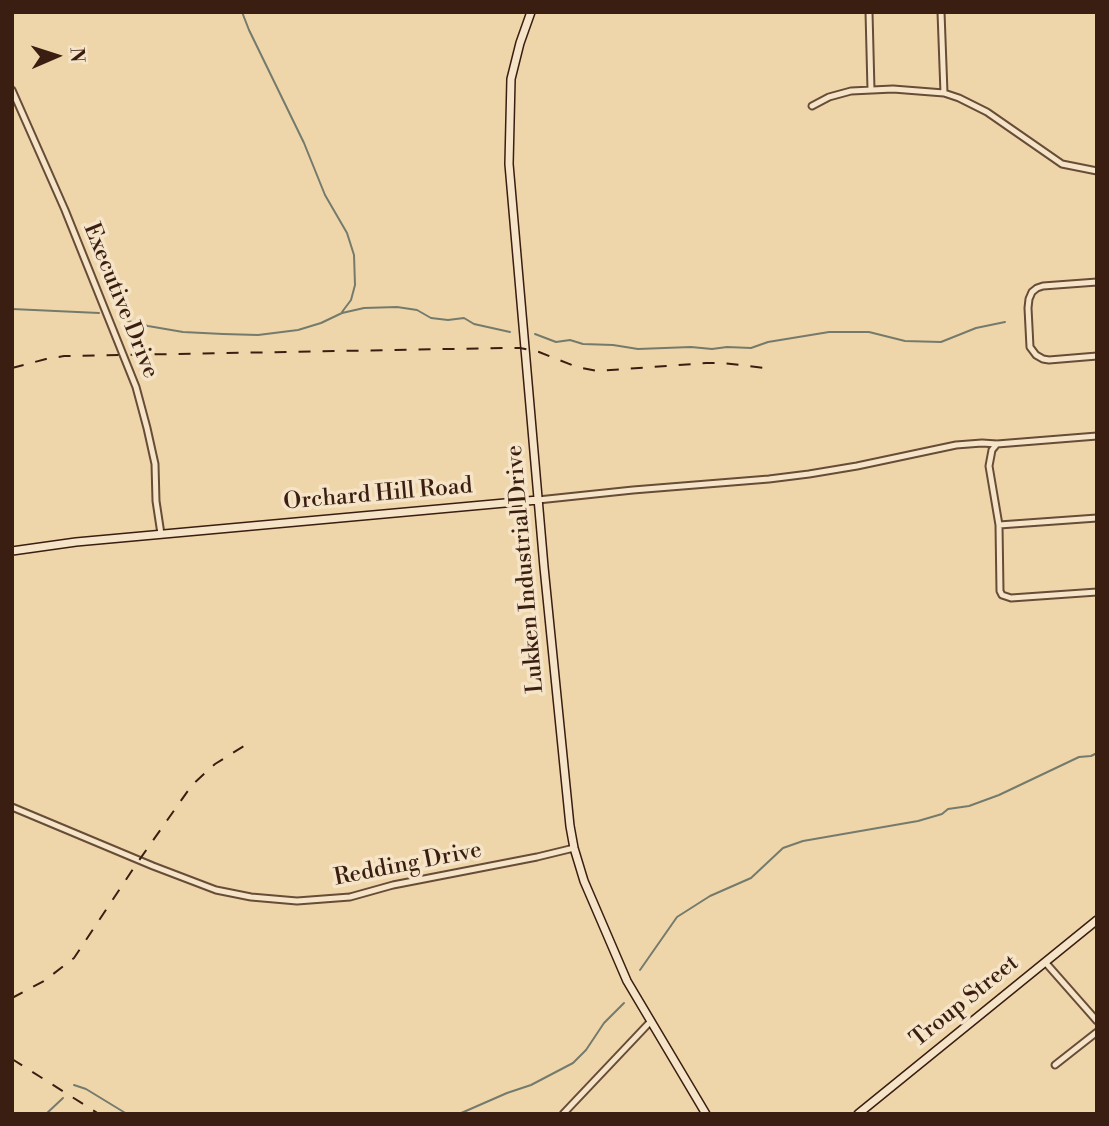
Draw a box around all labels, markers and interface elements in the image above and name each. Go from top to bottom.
north arrow [21,21,91,91]
text: N [65,47,89,63]
street label: Executive Drive [76,219,164,383]
street label: Lukken Industrial Drive [501,444,551,694]
street label: Orchard Hill Road [282,473,474,517]
street label: Redding Drive [332,837,484,893]
street label: Troup Street [905,950,1025,1054]

